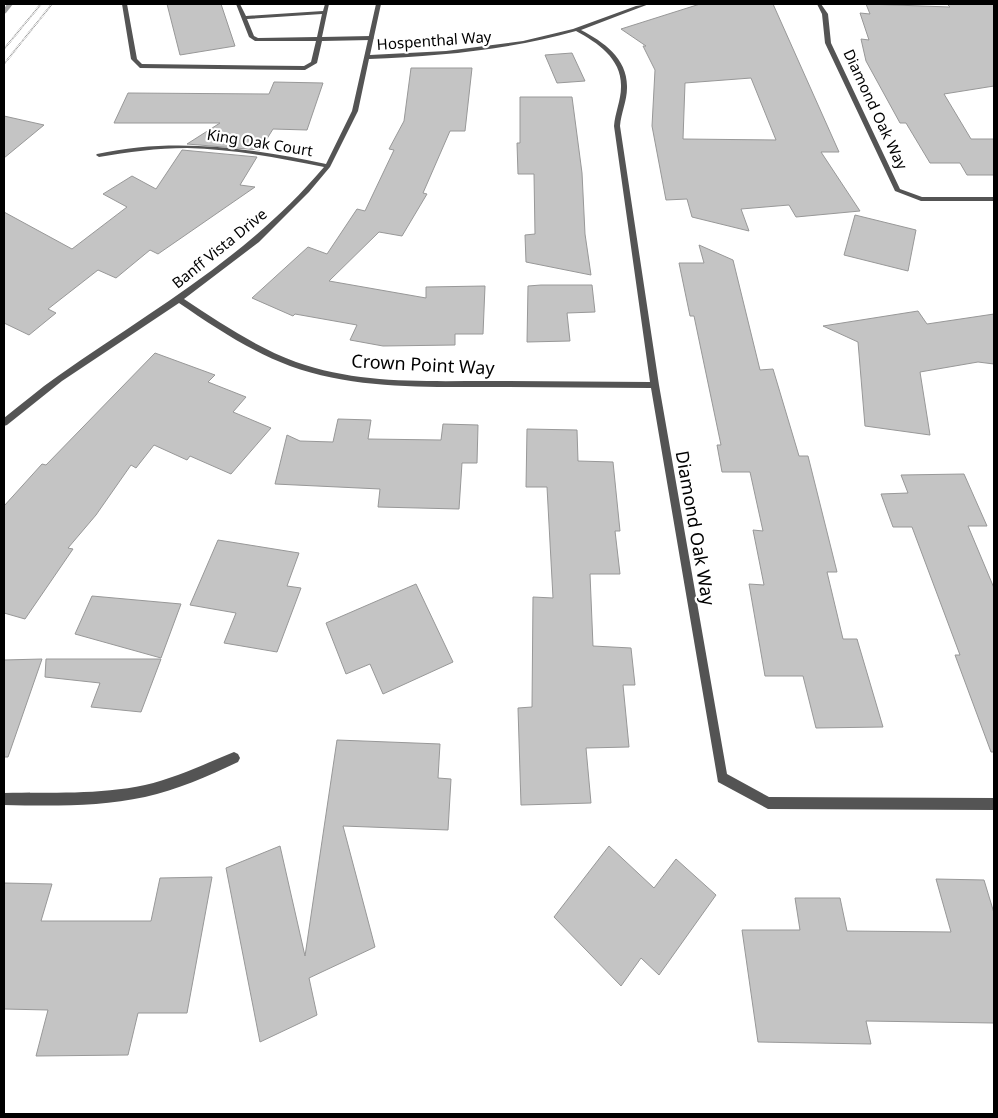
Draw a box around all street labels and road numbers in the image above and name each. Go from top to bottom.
street label: Hospenthal Way [376,26,492,54]
street label: Diamond Oak Way [839,46,913,173]
street label: King Oak Court [206,124,315,160]
street label: Banff Vista Drive [167,204,271,292]
street label: Crown Point Way [351,348,496,380]
street label: Diamond Oak Way [671,449,722,608]

